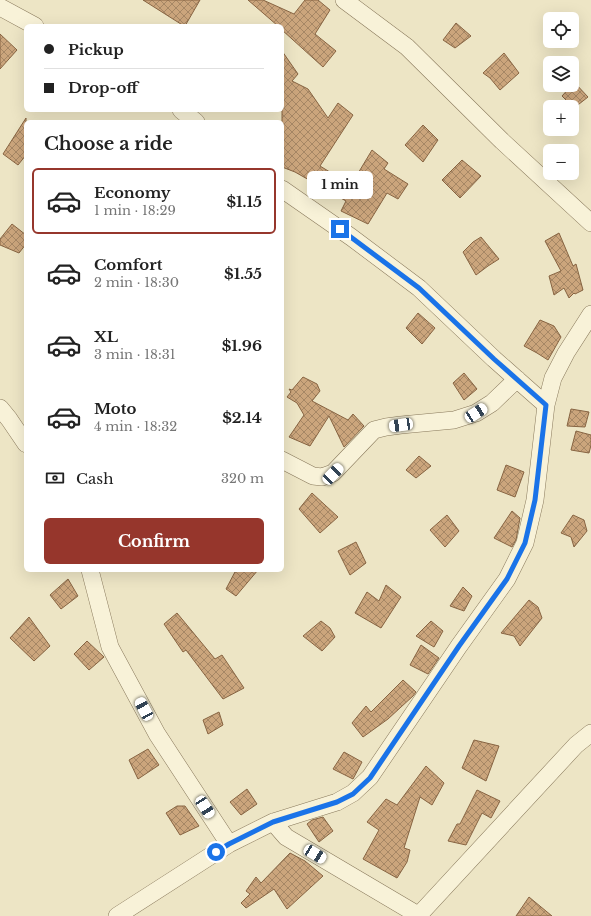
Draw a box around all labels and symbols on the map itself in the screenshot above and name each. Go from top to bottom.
callout: 1 min [307,171,373,199]
route end [331,220,349,238]
car [463,401,489,425]
car [388,417,414,433]
car [320,461,346,487]
car [133,696,155,722]
car [193,794,217,820]
route start [207,843,225,861]
car [302,843,328,865]

